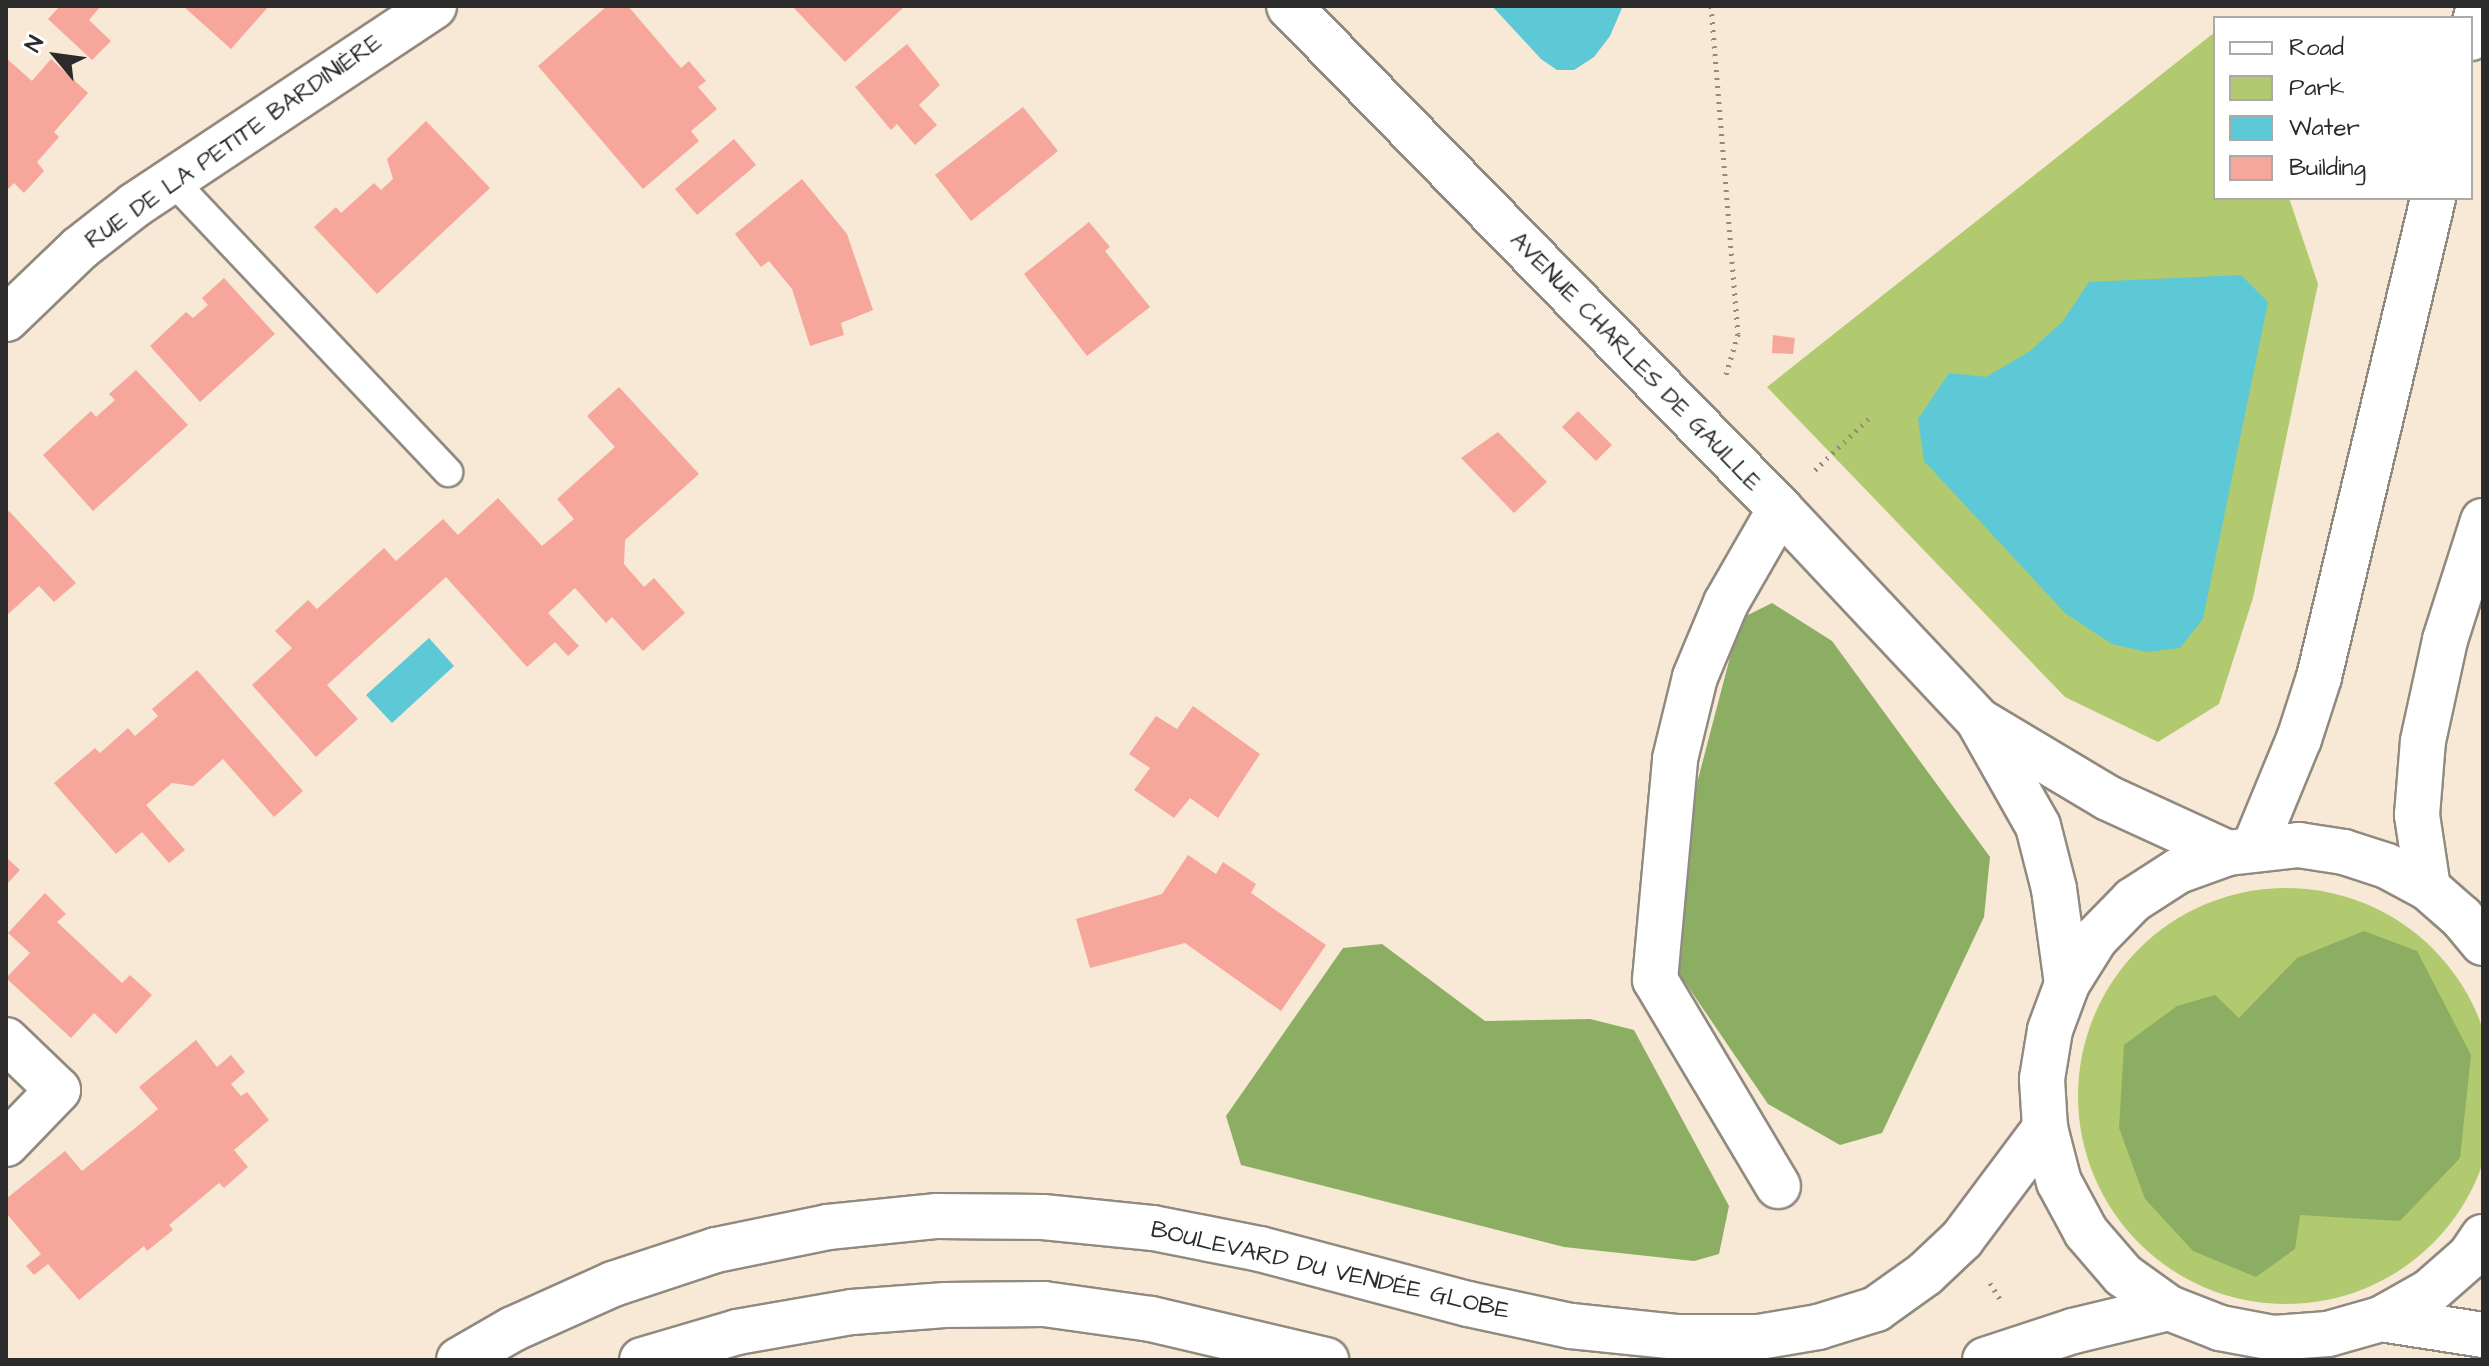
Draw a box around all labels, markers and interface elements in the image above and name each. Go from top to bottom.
north arrow [16,16,96,96]
legend [2213,16,2473,200]
street label: RUE DE LA PETITE BARDINIÈRE [80,28,388,256]
text: N [18,31,51,58]
text: Road [2289,31,2344,65]
text: Park [2289,71,2345,105]
text: Water [2289,111,2360,145]
text: Building [2289,151,2366,185]
street label: AVENUE CHARLES DE GAULLE [1503,226,1767,498]
street label: BOULEVARD DU VENDÉE GLOBE [1148,1216,1512,1326]

